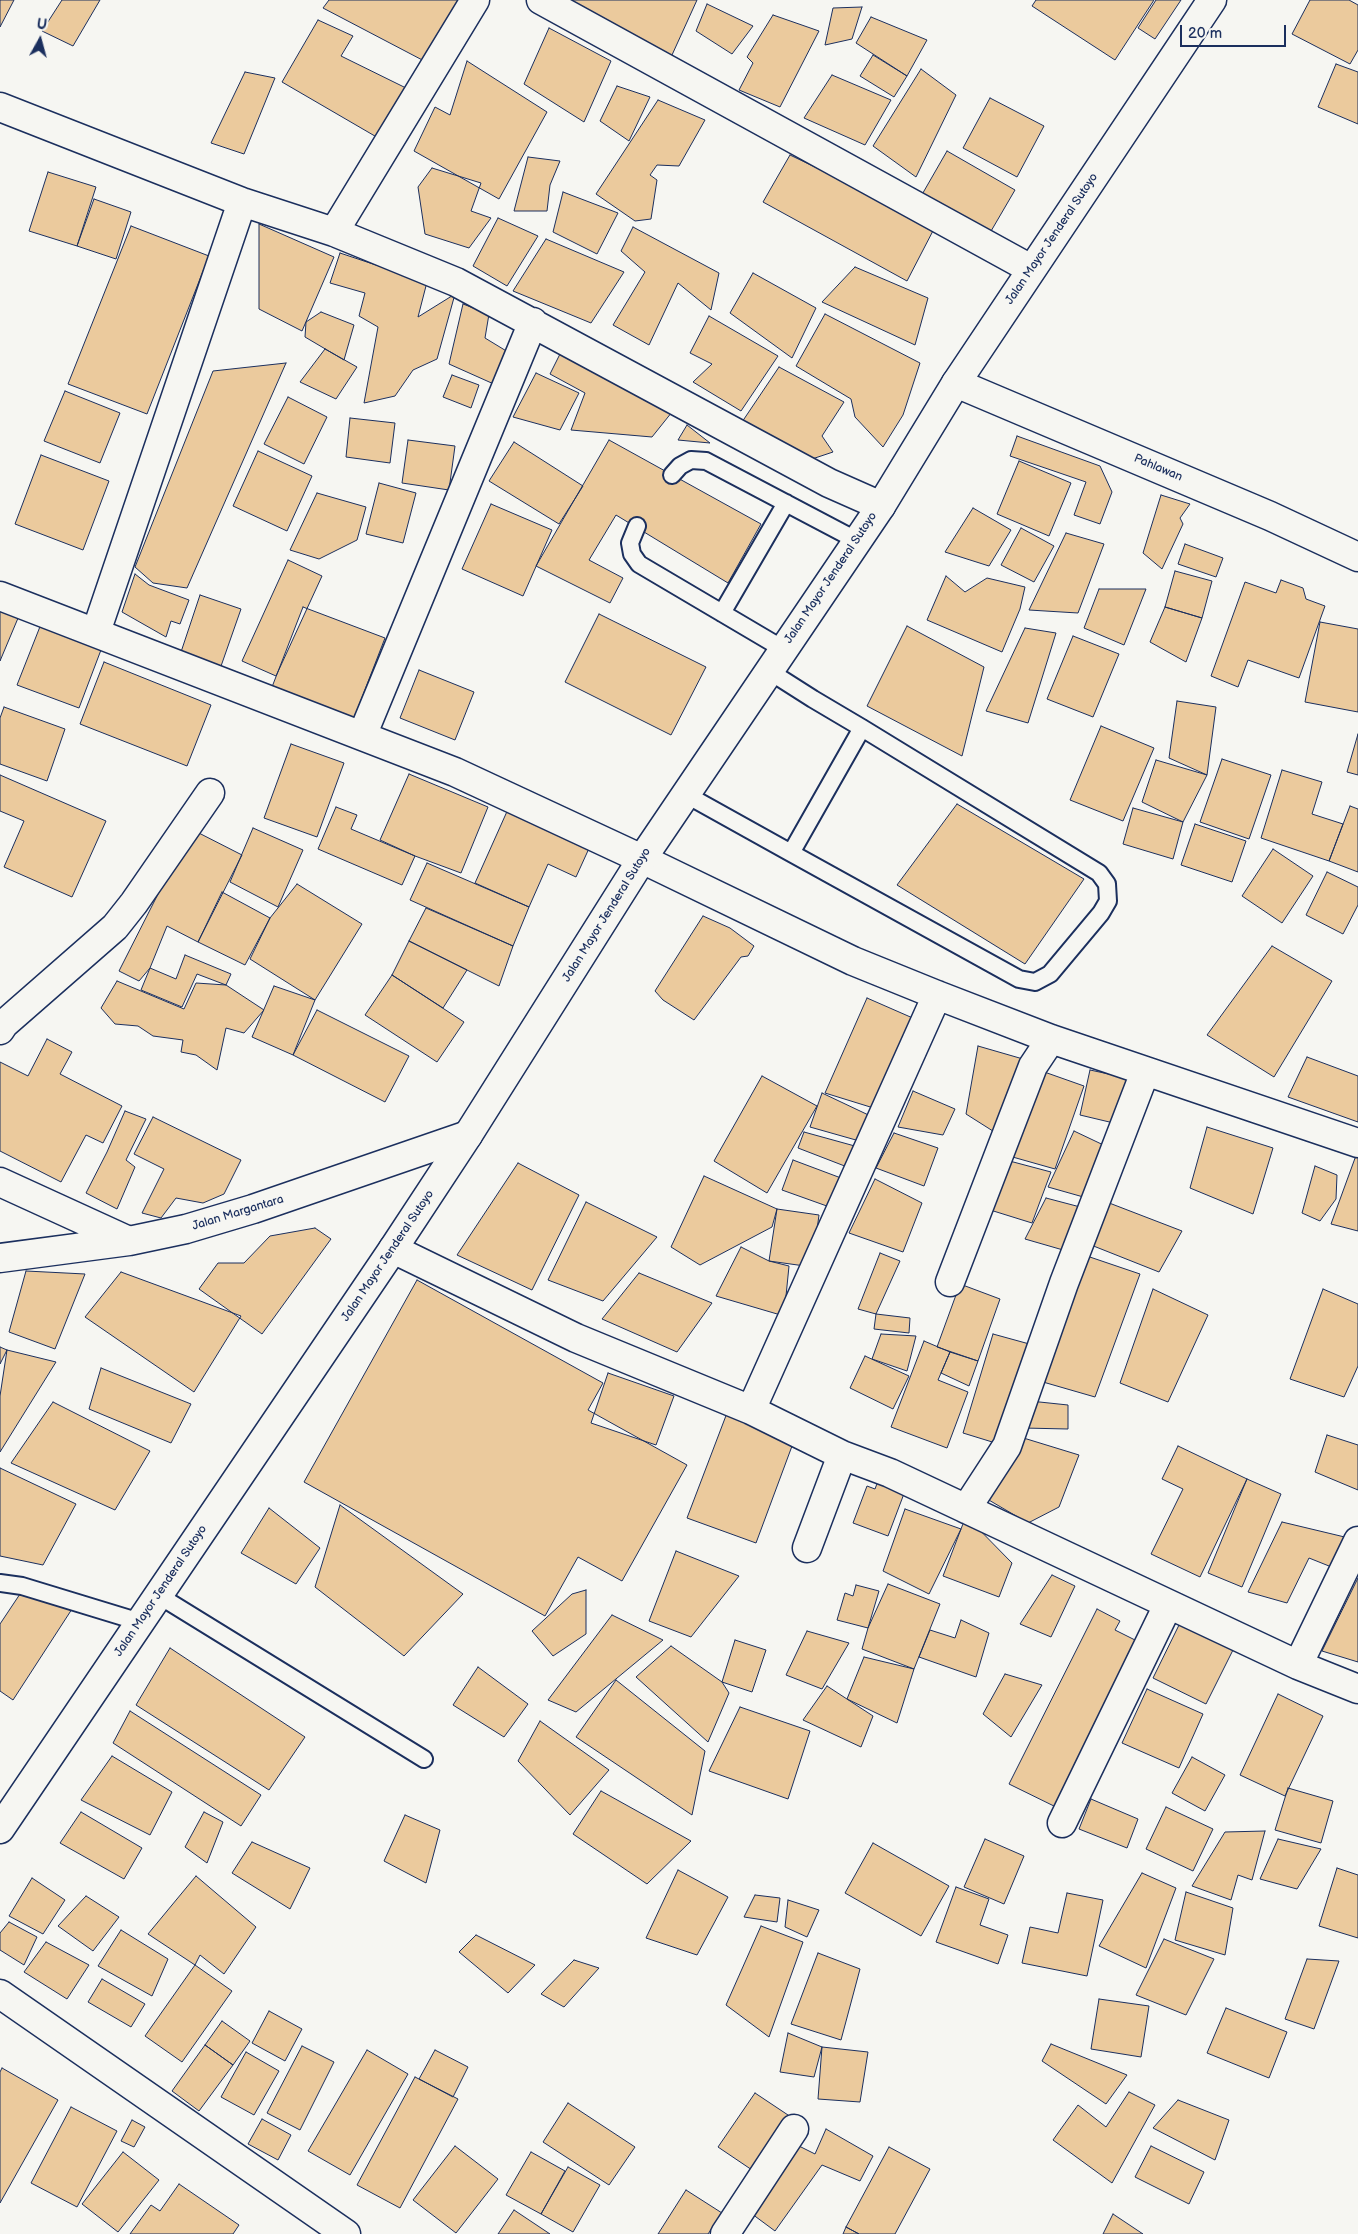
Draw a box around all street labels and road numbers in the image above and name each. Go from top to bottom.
street label: Jalan Mayor Jenderal Sutoyo [1003,171,1101,307]
street label: Pahlawan [1132,451,1184,485]
street label: Jalan Mayor Jenderal Sutoyo [782,510,880,646]
street label: Jalan Mayor Jenderal Sutoyo [560,845,654,985]
street label: Jalan Mayor Jenderal Sutoyo [339,1188,437,1324]
street label: Jalan Margantara [190,1192,286,1234]
street label: Jalan Mayor Jenderal Sutoyo [112,1523,210,1659]

